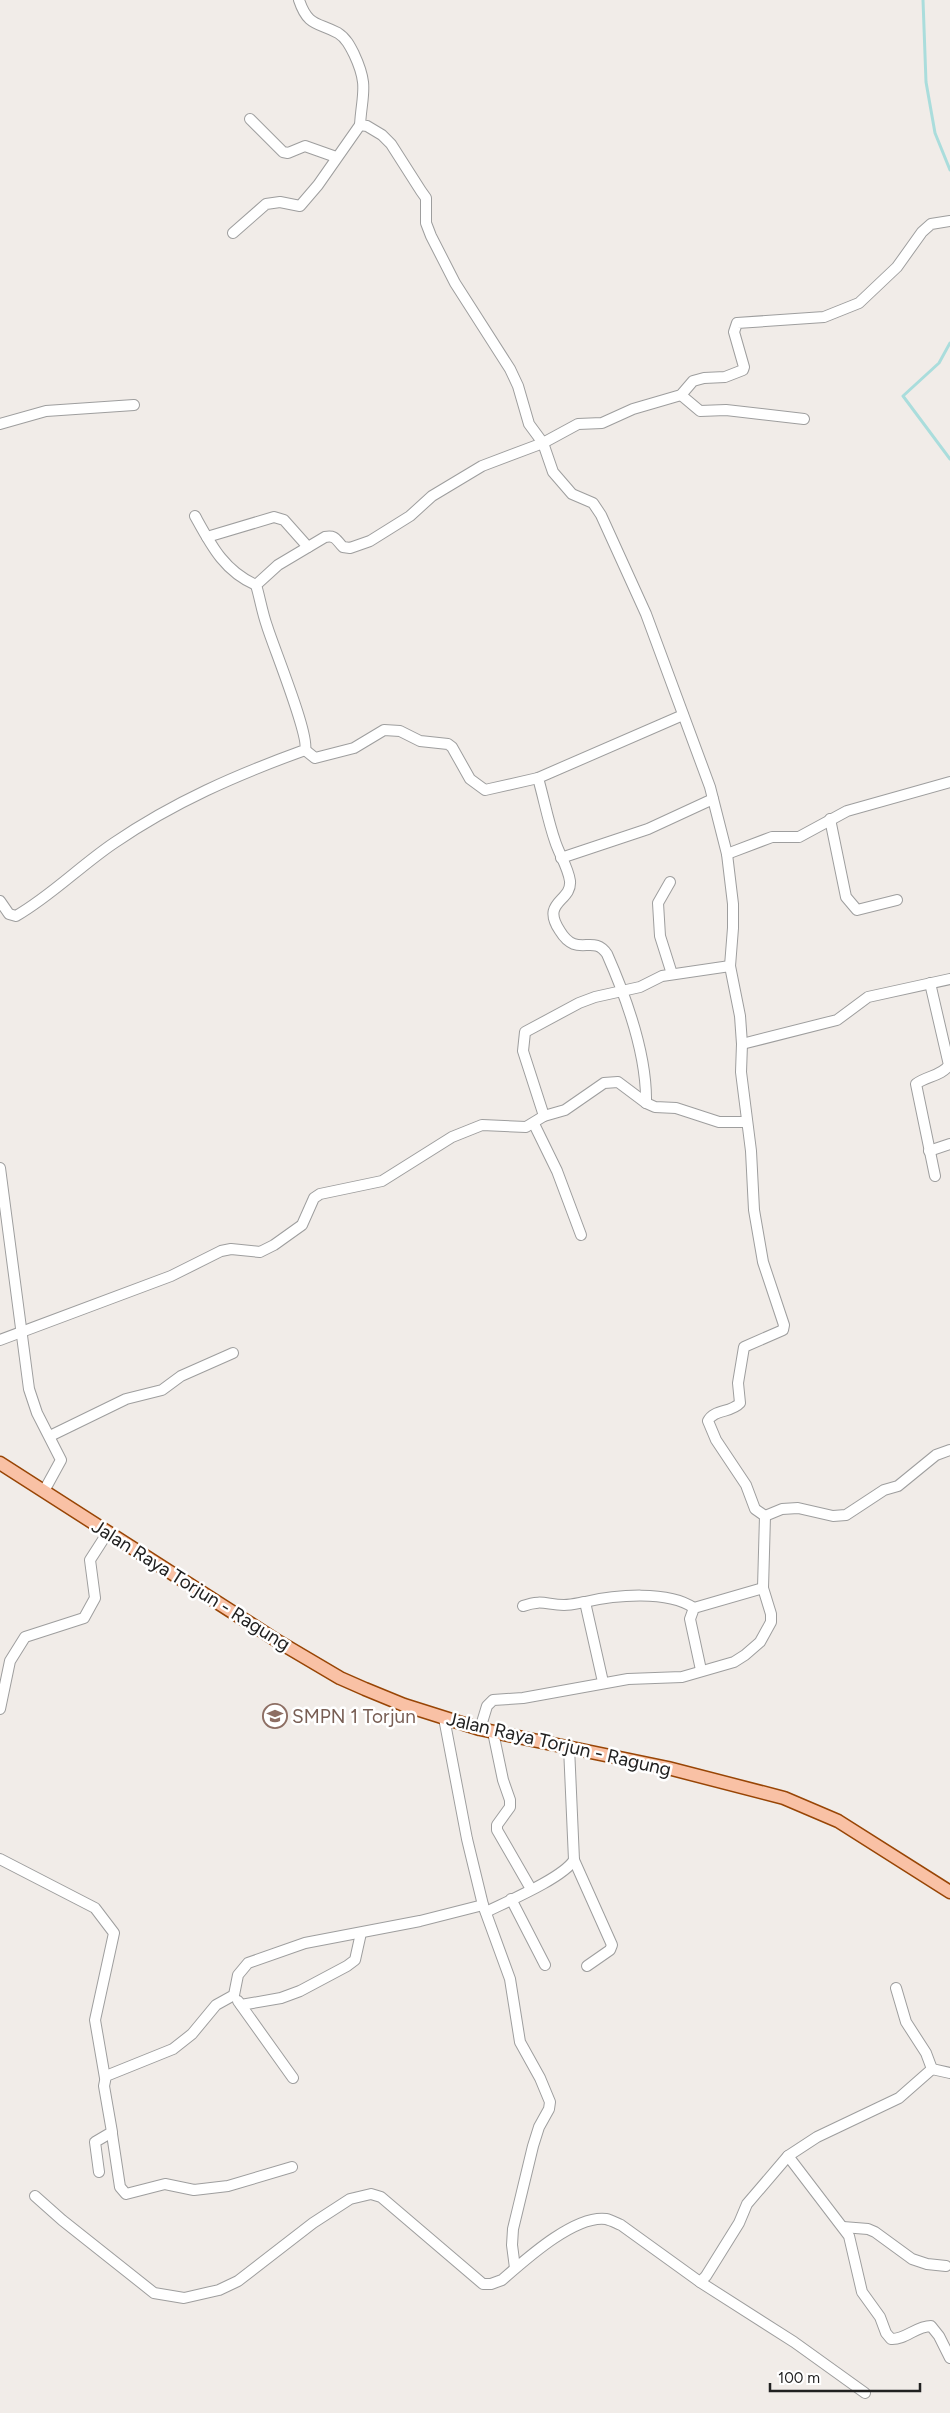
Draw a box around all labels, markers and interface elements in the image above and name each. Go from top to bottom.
street label: Jalan Raya Torjun - Ragung [87,1514,295,1656]
school or university icon: SMPN 1 Torjun [262,1703,288,1729]
place label: SMPN 1 Torjun [292,1705,416,1728]
street label: Jalan Raya Torjun - Ragung [444,1707,674,1781]
scale bar [770,2360,920,2392]
text: 100 m [778,2369,820,2387]

